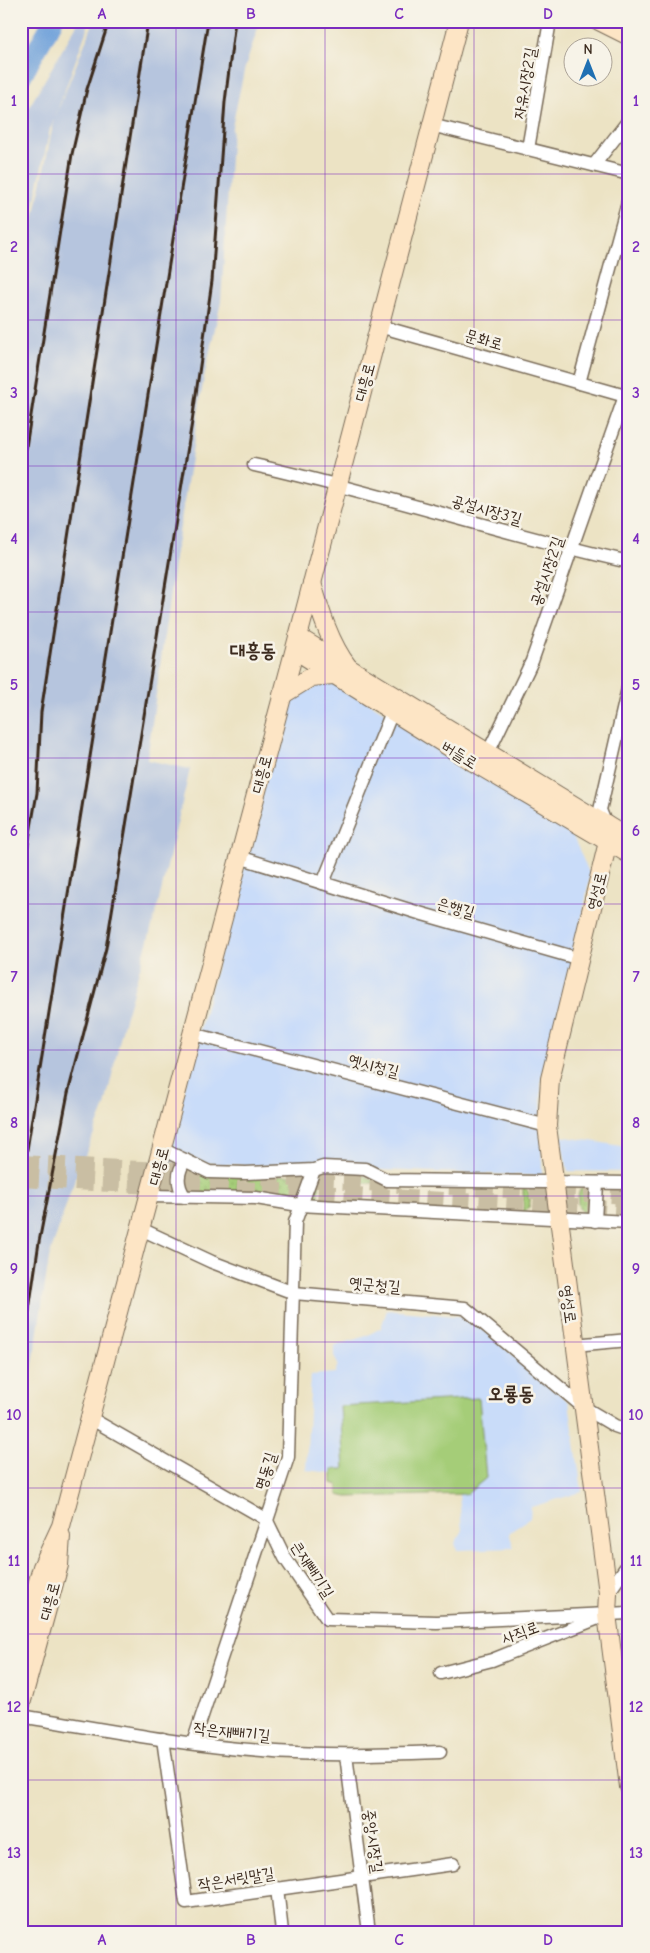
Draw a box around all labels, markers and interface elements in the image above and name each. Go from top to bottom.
text: A [98,5,107,23]
text: B [246,5,256,23]
text: C [394,5,404,23]
text: D [543,5,553,23]
north arrow [562,38,612,88]
text: N [583,41,593,58]
street label: 자유시장2길 [510,46,540,121]
text: 1 [11,92,17,110]
text: 1 [633,92,639,110]
text: 2 [10,238,18,256]
text: 2 [632,238,640,256]
street label: 문화로 [463,326,505,354]
street label: 대흥로 [351,361,379,403]
text: 3 [10,384,18,402]
text: 3 [632,384,640,402]
street label: 공설시장3길 [449,491,524,529]
text: 4 [10,530,18,548]
text: 4 [632,530,640,548]
street label: 공설시장2길 [527,534,567,609]
district label: 대흥동 [230,640,276,662]
text: 5 [10,676,18,694]
text: 5 [632,676,640,694]
street label: 버들로 [438,737,481,773]
street label: 대흥로 [248,753,276,795]
text: 6 [10,822,18,840]
text: 6 [632,822,640,840]
street label: 영성로 [584,870,610,912]
street label: 은행길 [435,894,477,922]
text: 7 [10,968,18,986]
text: 7 [632,968,640,986]
street label: 옛시청길 [347,1051,401,1081]
text: 8 [10,1114,18,1132]
text: 8 [632,1114,640,1132]
street label: 대흥로 [145,1145,173,1187]
text: 9 [10,1260,18,1278]
text: 9 [632,1260,640,1278]
street label: 옛군청길 [348,1274,401,1296]
street label: 영성로 [556,1284,580,1325]
district label: 오룡동 [488,1383,534,1405]
text: 10 [6,1406,22,1424]
text: 10 [628,1406,644,1424]
street label: 명동길 [252,1450,280,1492]
street label: 큰재빼기길 [287,1538,337,1602]
text: 11 [8,1552,20,1570]
text: 11 [630,1552,642,1570]
street label: 대흥로 [36,1580,64,1622]
street label: 사직로 [499,1618,542,1648]
text: 12 [7,1698,21,1716]
text: 12 [629,1698,643,1716]
street label: 작은재빼기길 [193,1719,271,1745]
street label: 중앙시장길 [360,1808,386,1874]
text: 13 [7,1844,21,1862]
text: 13 [629,1844,643,1862]
street label: 작은서릿말길 [197,1864,276,1894]
text: A [98,1931,107,1949]
text: B [246,1931,256,1949]
text: C [394,1931,404,1949]
text: D [543,1931,553,1949]

